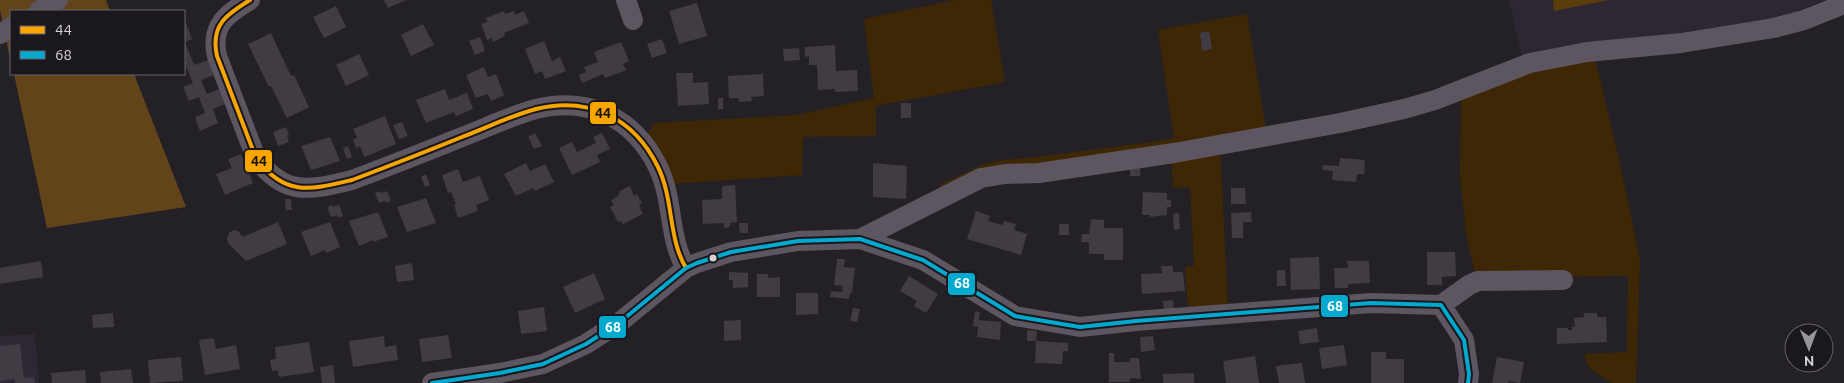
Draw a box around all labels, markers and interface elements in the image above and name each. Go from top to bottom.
legend [10,10,185,75]
text: 44 [55,21,72,38]
text: 68 [55,46,72,63]
line badge: 44 [589,101,617,125]
text: 44 [595,105,611,121]
line badge: 44 [244,149,273,173]
text: 44 [251,153,267,169]
unlabelled marker [708,253,718,263]
line badge: 68 [947,272,976,296]
text: 68 [954,275,970,291]
line badge: 68 [1320,294,1349,318]
text: 68 [1327,298,1343,314]
line badge: 68 [598,315,627,339]
text: 68 [605,319,621,335]
north arrow [1784,323,1834,373]
text: N [1804,353,1815,369]

